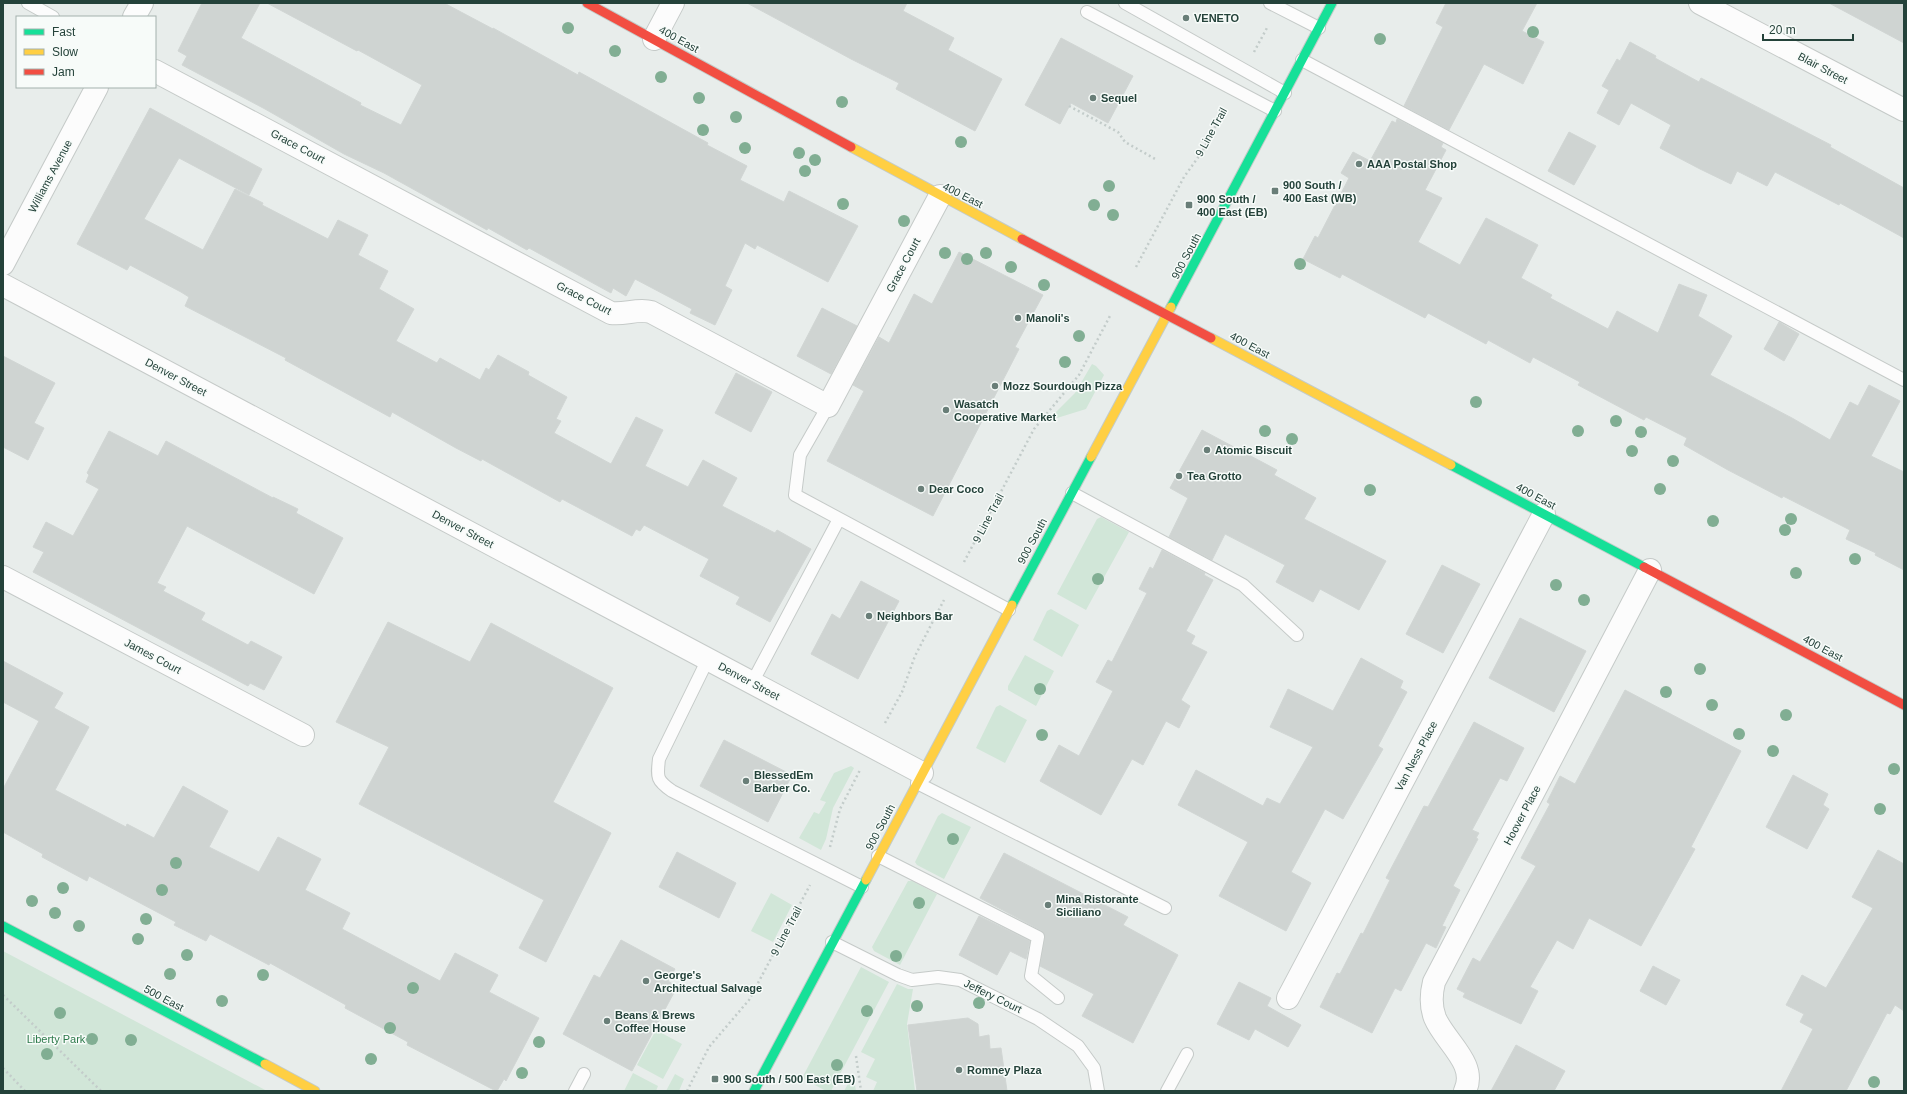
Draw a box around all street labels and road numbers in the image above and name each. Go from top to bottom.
street label: 400 East [657,23,701,55]
street label: Blair Street [1796,50,1850,86]
street label: 9 Line Trail [1193,106,1229,158]
street label: Grace Court [269,127,327,165]
street label: Williams Avenue [26,138,74,214]
street label: 400 East [941,180,985,210]
street label: 900 South [1169,231,1203,281]
street label: Grace Court [884,236,922,294]
street label: Grace Court [555,279,613,317]
street label: 400 East [1228,330,1272,360]
street label: Denver Street [143,356,209,398]
street label: 400 East [1514,481,1558,511]
street label: 9 Line Trail [970,491,1006,545]
street label: Denver Street [430,508,496,550]
street label: 900 South [1015,516,1049,566]
street label: 400 East [1801,633,1845,663]
street label: James Court [123,636,183,676]
street label: Denver Street [716,660,782,702]
street label: Van Ness Place [1393,719,1439,793]
street label: Hoover Place [1501,783,1543,847]
street label: 900 South [863,802,897,852]
street label: 9 Line Trail [768,904,804,958]
street label: Jeffery Court [962,977,1024,1015]
street label: 500 East [142,983,186,1013]

